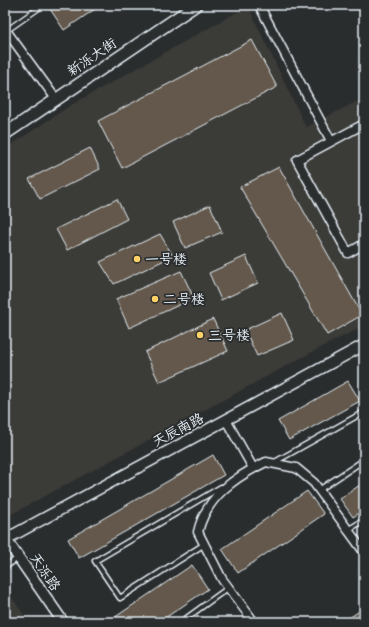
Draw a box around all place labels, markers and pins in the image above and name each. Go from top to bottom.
place label: 一号楼 [145,251,187,268]
marker: 一号楼 [132,254,142,264]
place label: 二号楼 [163,291,205,308]
marker: 二号楼 [150,294,160,304]
place label: 三号楼 [208,327,250,344]
marker: 三号楼 [195,330,205,340]

